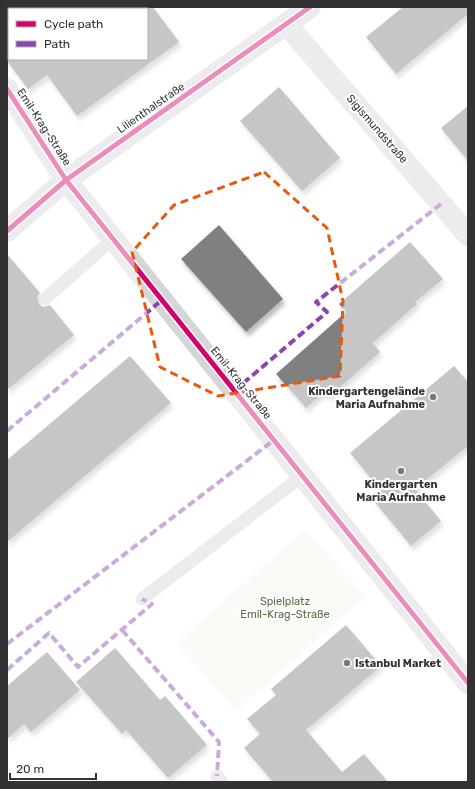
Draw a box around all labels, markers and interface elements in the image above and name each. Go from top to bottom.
legend [8,8,148,60]
text: Cycle path [44,17,103,31]
text: Path [44,37,70,51]
street label: Lilienthalstraße [115,80,187,136]
street label: Emil-Krag-Straße [14,86,74,168]
street label: Sigismundstraße [344,92,410,166]
street label: Emil-Krag-Straße [208,344,274,422]
place label: Kindergartengelände Maria Aufnahme [308,385,425,411]
marker: Kindergartengelände Maria Aufnahme [428,392,438,402]
marker: Kindergarten Maria Aufnahme [396,466,406,476]
place label: Kindergarten Maria Aufnahme [356,478,446,504]
park label: Spielplatz Emil-Krag-Straße [240,595,330,621]
place label: Istanbul Market [355,657,441,670]
marker: Istanbul Market [342,658,352,668]
scale bar [10,755,96,781]
text: 20 m [16,762,44,776]

